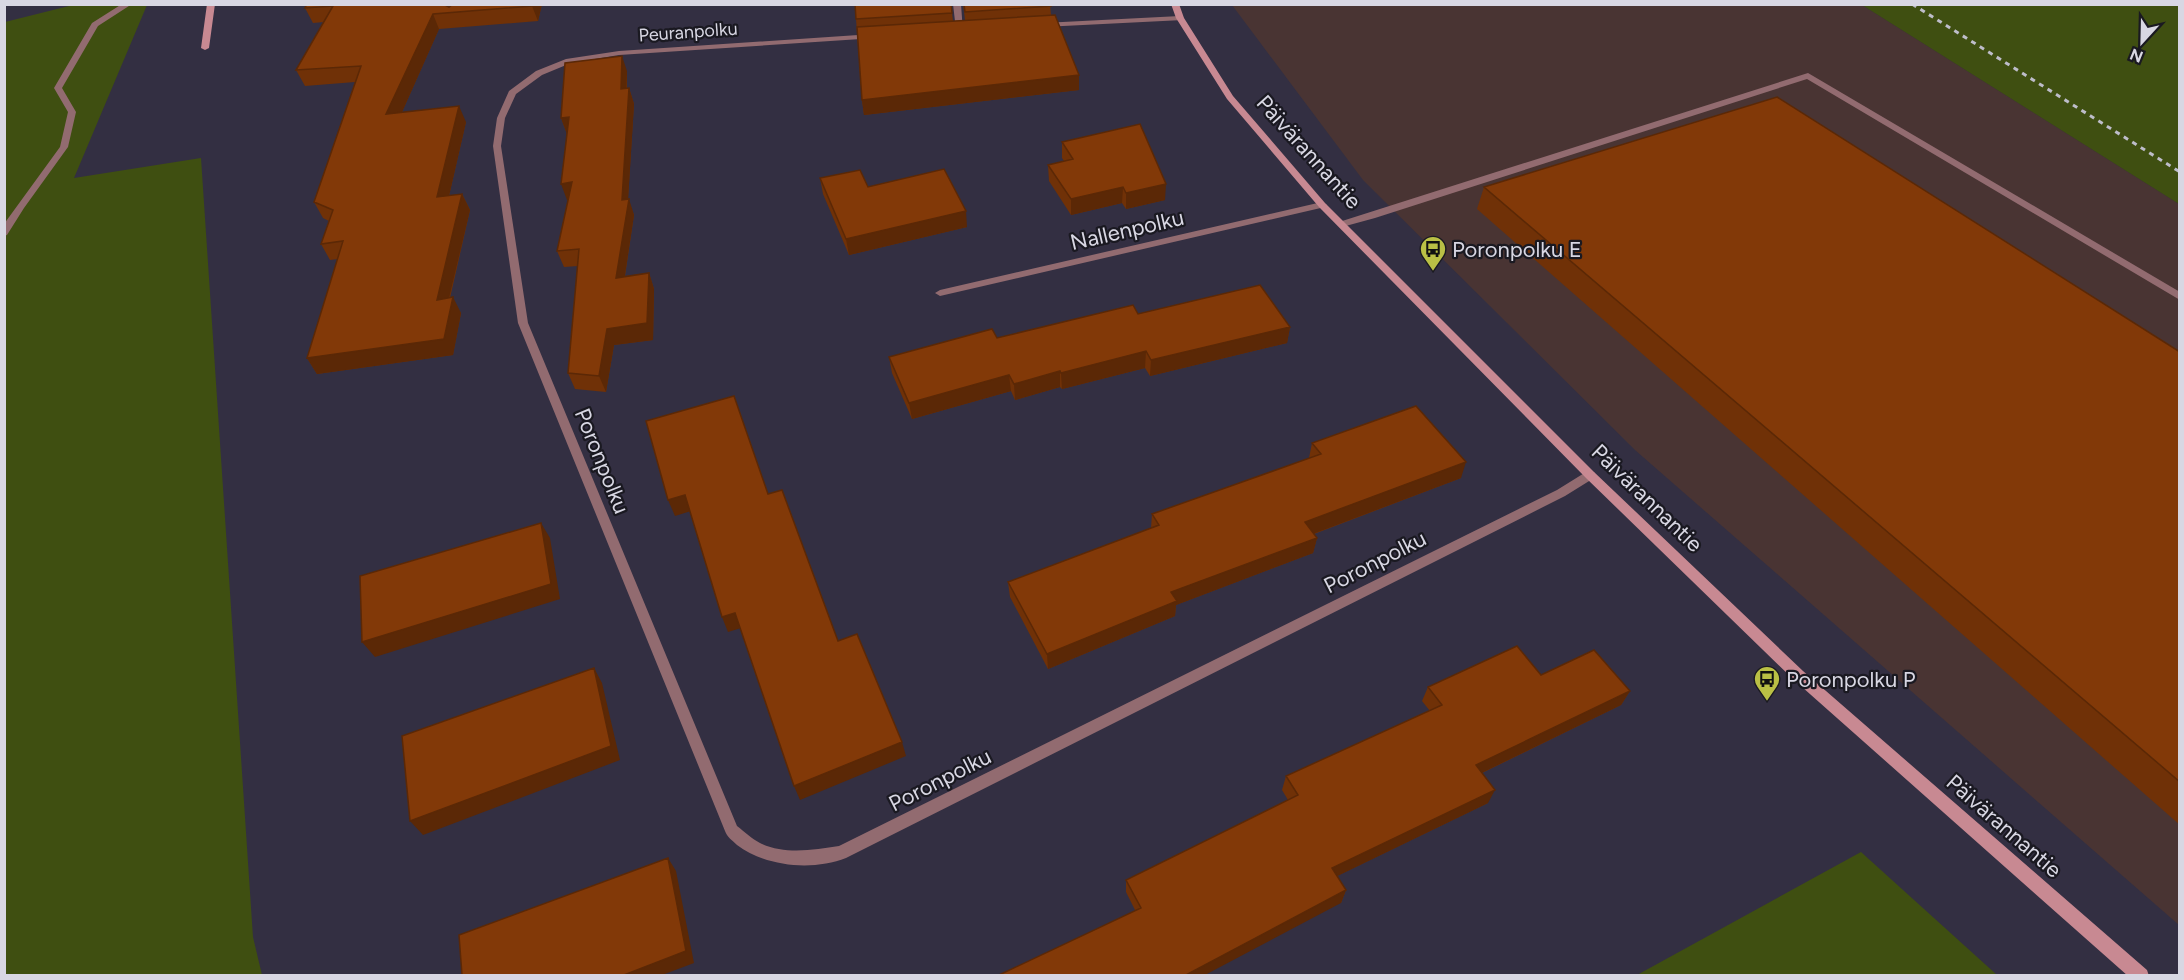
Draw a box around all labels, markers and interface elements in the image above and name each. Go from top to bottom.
north arrow [2112,12,2172,72]
street label: Peuranpolku [638,18,738,46]
text: N [2127,44,2146,67]
street label: Päivärannantie [1251,90,1367,214]
street label: Nallenpolku [1068,204,1186,256]
bus stop icon: Poronpolku E [1418,234,1448,272]
place label: Poronpolku E [1452,236,1582,263]
street label: Poronpolku [569,404,635,518]
street label: Päivärannantie [1586,438,1708,558]
street label: Poronpolku [1319,525,1431,599]
bus stop icon: Poronpolku P [1752,664,1782,702]
place label: Poronpolku P [1786,666,1916,693]
street label: Poronpolku [884,743,996,817]
street label: Päivärannantie [1941,769,2067,883]

